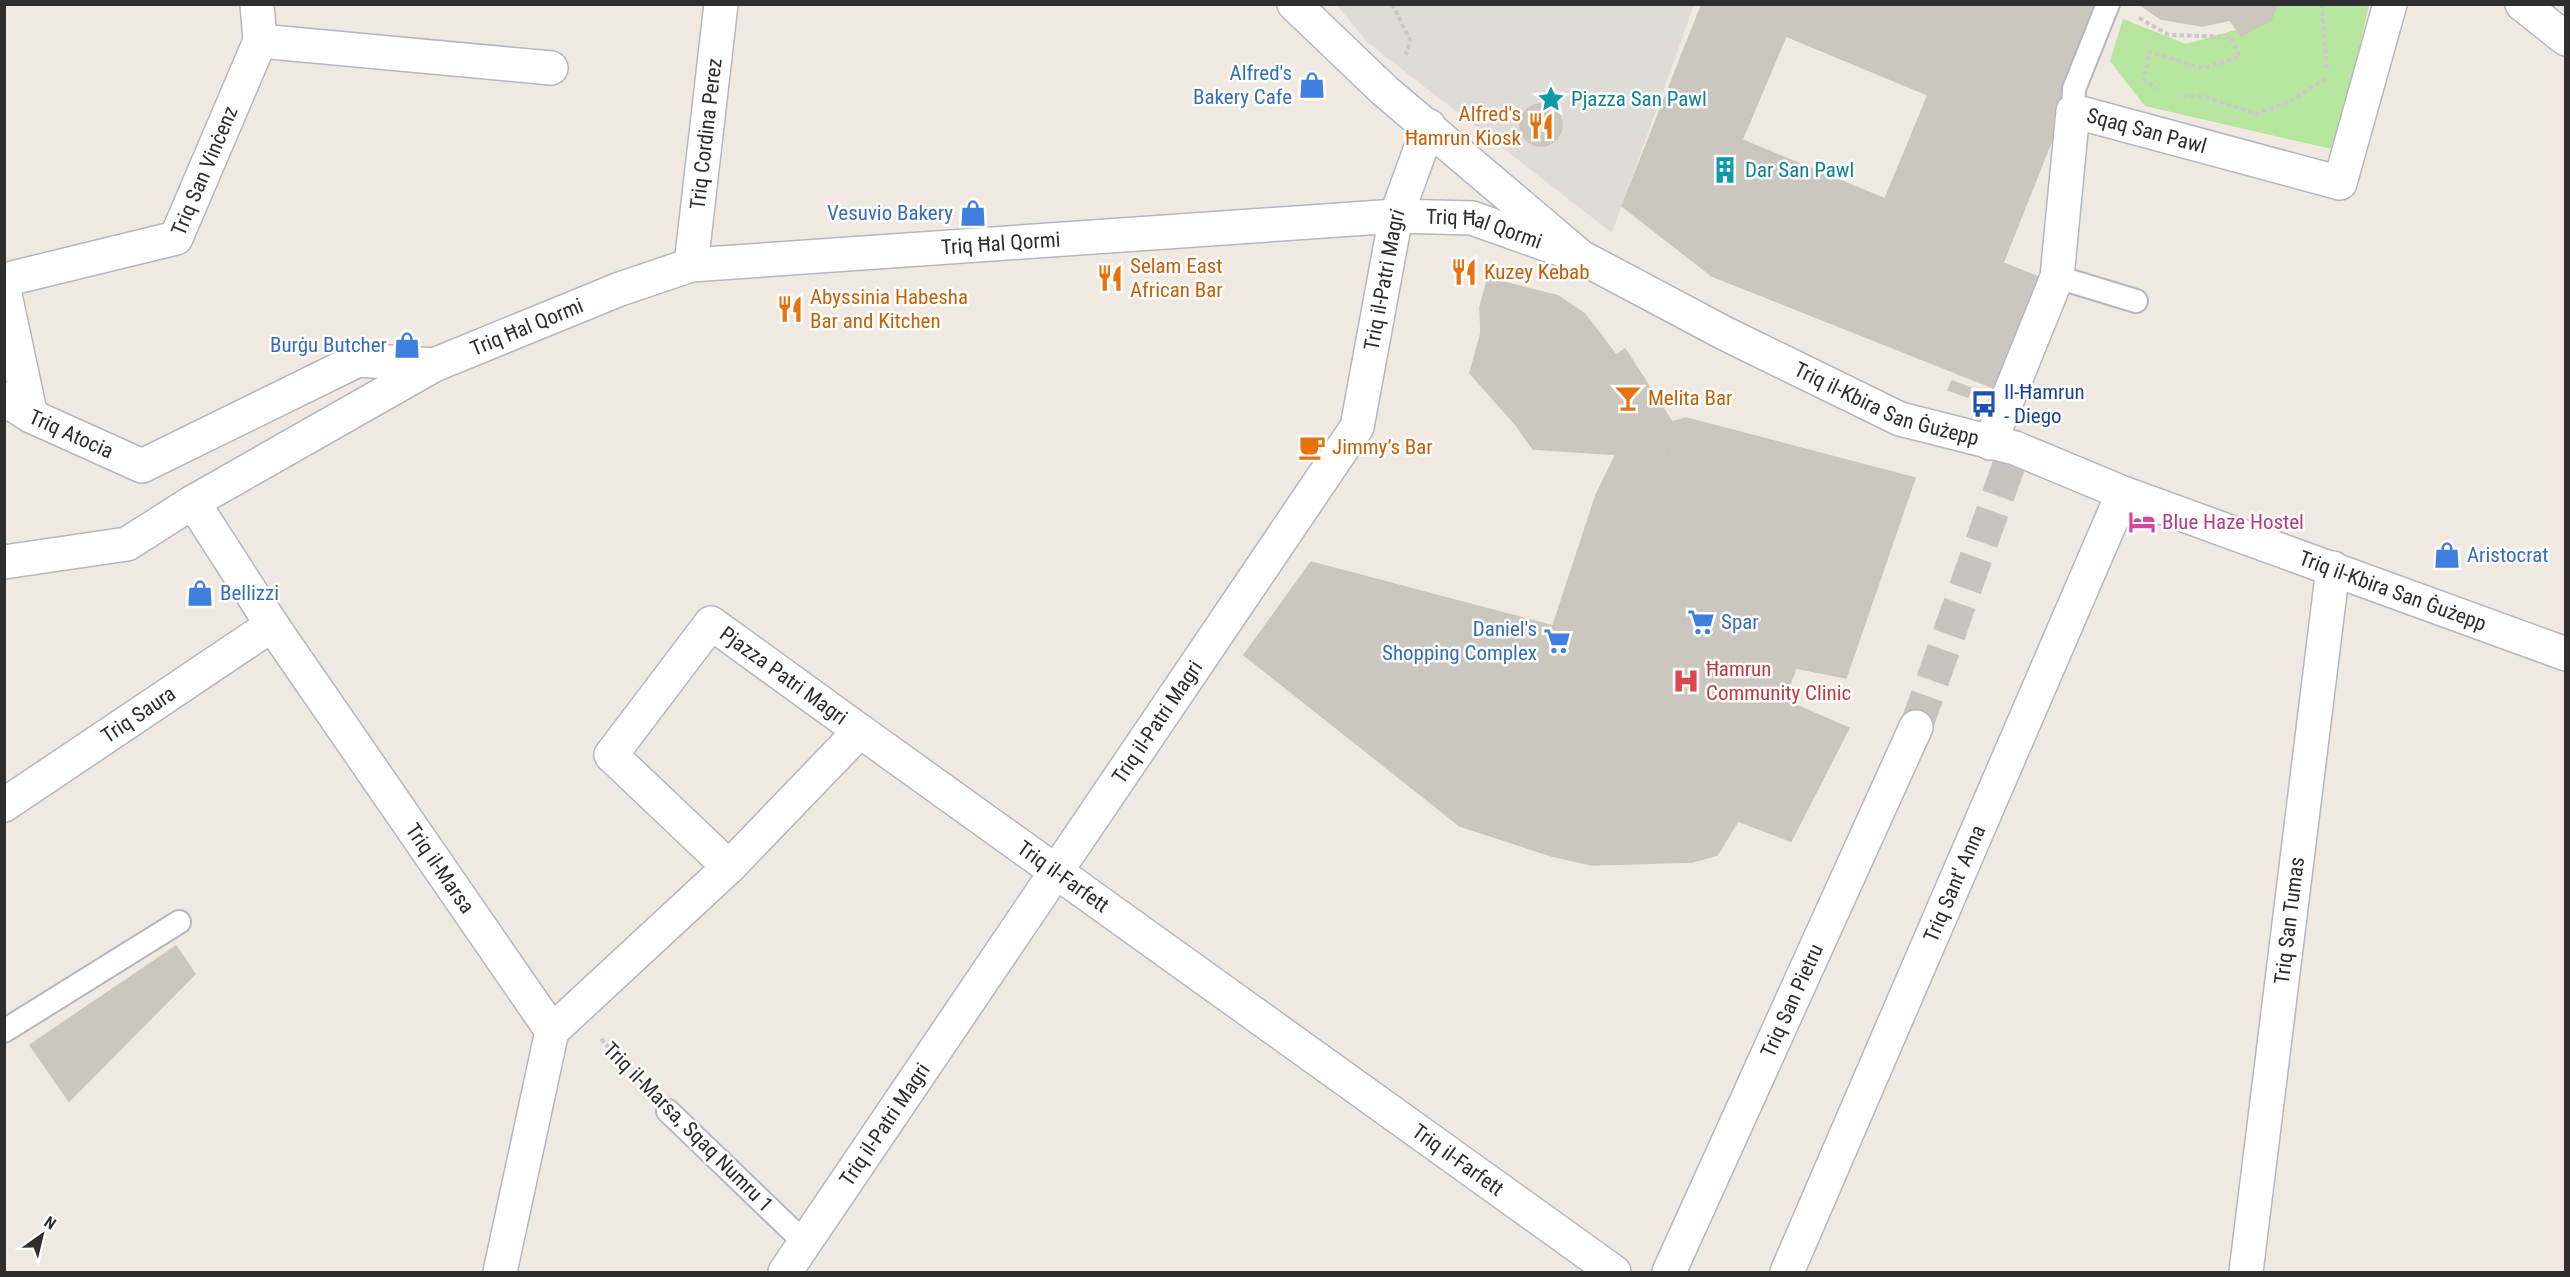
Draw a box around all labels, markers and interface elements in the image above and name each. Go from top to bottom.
street label: Triq Cordina Perez [685,57,727,211]
place label: Alfred's Bakery Cafe [1193,61,1292,109]
shop icon: Alfred's Bakery Cafe [1297,70,1327,100]
place icon: Pjazza San Pawl [1536,84,1566,114]
place label: Pjazza San Pawl [1571,87,1707,111]
place label: Alfred's Ħamrun Kiosk [1405,102,1522,150]
street label: Triq San Vinċenz [166,103,243,239]
street label: Sqaq San Pawl [2084,103,2209,158]
restaurant icon: Alfred's Ħamrun Kiosk [1526,111,1556,141]
building icon: Dar San Pawl [1710,155,1740,185]
place label: Dar San Pawl [1745,158,1854,182]
shop icon: Vesuvio Bakery [958,198,988,228]
place label: Vesuvio Bakery [827,201,953,225]
street label: Triq Ħal Qormi [1426,205,1545,254]
street label: Triq il-Patri Magri [1359,206,1410,352]
street label: Triq Ħal Qormi [940,227,1061,260]
place label: Selam East African Bar [1130,254,1223,302]
restaurant icon: Kuzey Kebab [1449,257,1479,287]
place label: Kuzey Kebab [1484,260,1590,284]
restaurant icon: Selam East African Bar [1095,263,1125,293]
place label: Abyssinia Habesha Bar and Kitchen [810,285,968,333]
street label: Triq Ħal Qormi [467,293,587,361]
restaurant icon: Abyssinia Habesha Bar and Kitchen [775,294,805,324]
shop icon: Burġu Butcher [392,330,422,360]
place label: Burġu Butcher [270,333,387,357]
street label: Triq il-Kbira San Ġużepp [1790,357,1982,450]
place label: Il-Ħamrun - Diego [2004,380,2085,428]
bar icon: Melita Bar [1613,383,1643,413]
place label: Melita Bar [1648,386,1732,410]
bus stop icon: Il-Ħamrun - Diego [1969,389,1999,419]
street label: Triq Atocia [25,405,117,464]
cafe icon: Jimmy’s Bar [1297,432,1327,462]
place label: Jimmy’s Bar [1332,435,1433,459]
hotel icon: Blue Haze Hostel [2127,507,2157,537]
place label: Blue Haze Hostel [2162,510,2304,534]
shop icon: Aristocrat [2432,540,2462,570]
place label: Aristocrat [2467,543,2548,567]
street label: Triq il-Kbira San Ġużepp [2296,546,2489,636]
shop icon: Bellizzi [185,578,215,608]
place label: Bellizzi [220,581,279,605]
supermarket icon: Spar [1686,607,1716,637]
place label: Spar [1721,610,1759,634]
place label: Daniel's Shopping Complex [1382,617,1537,665]
street label: Pjazza Patri Magri [715,622,852,730]
supermarket icon: Daniel's Shopping Complex [1542,626,1572,656]
street label: Triq il-Patri Magri [1107,656,1207,788]
place label: Ħamrun Community Clinic [1706,657,1851,705]
hospital icon: Ħamrun Community Clinic [1671,666,1701,696]
street label: Triq Saura [97,681,180,748]
street label: Triq il-Marsa [401,819,479,918]
street label: Triq Sant' Anna [1919,821,1990,946]
street label: Triq il-Farfett [1013,836,1113,918]
street label: Triq San Tumas [2270,856,2309,986]
street label: Triq San Pietru [1756,940,1828,1061]
street label: Triq il-Marsa, Sqaq Numru 1 [598,1037,778,1217]
street label: Triq il-Patri Magri [835,1059,935,1191]
street label: Triq il-Farfett [1408,1119,1508,1201]
north arrow [12,1205,72,1265]
text: N [41,1212,59,1234]

